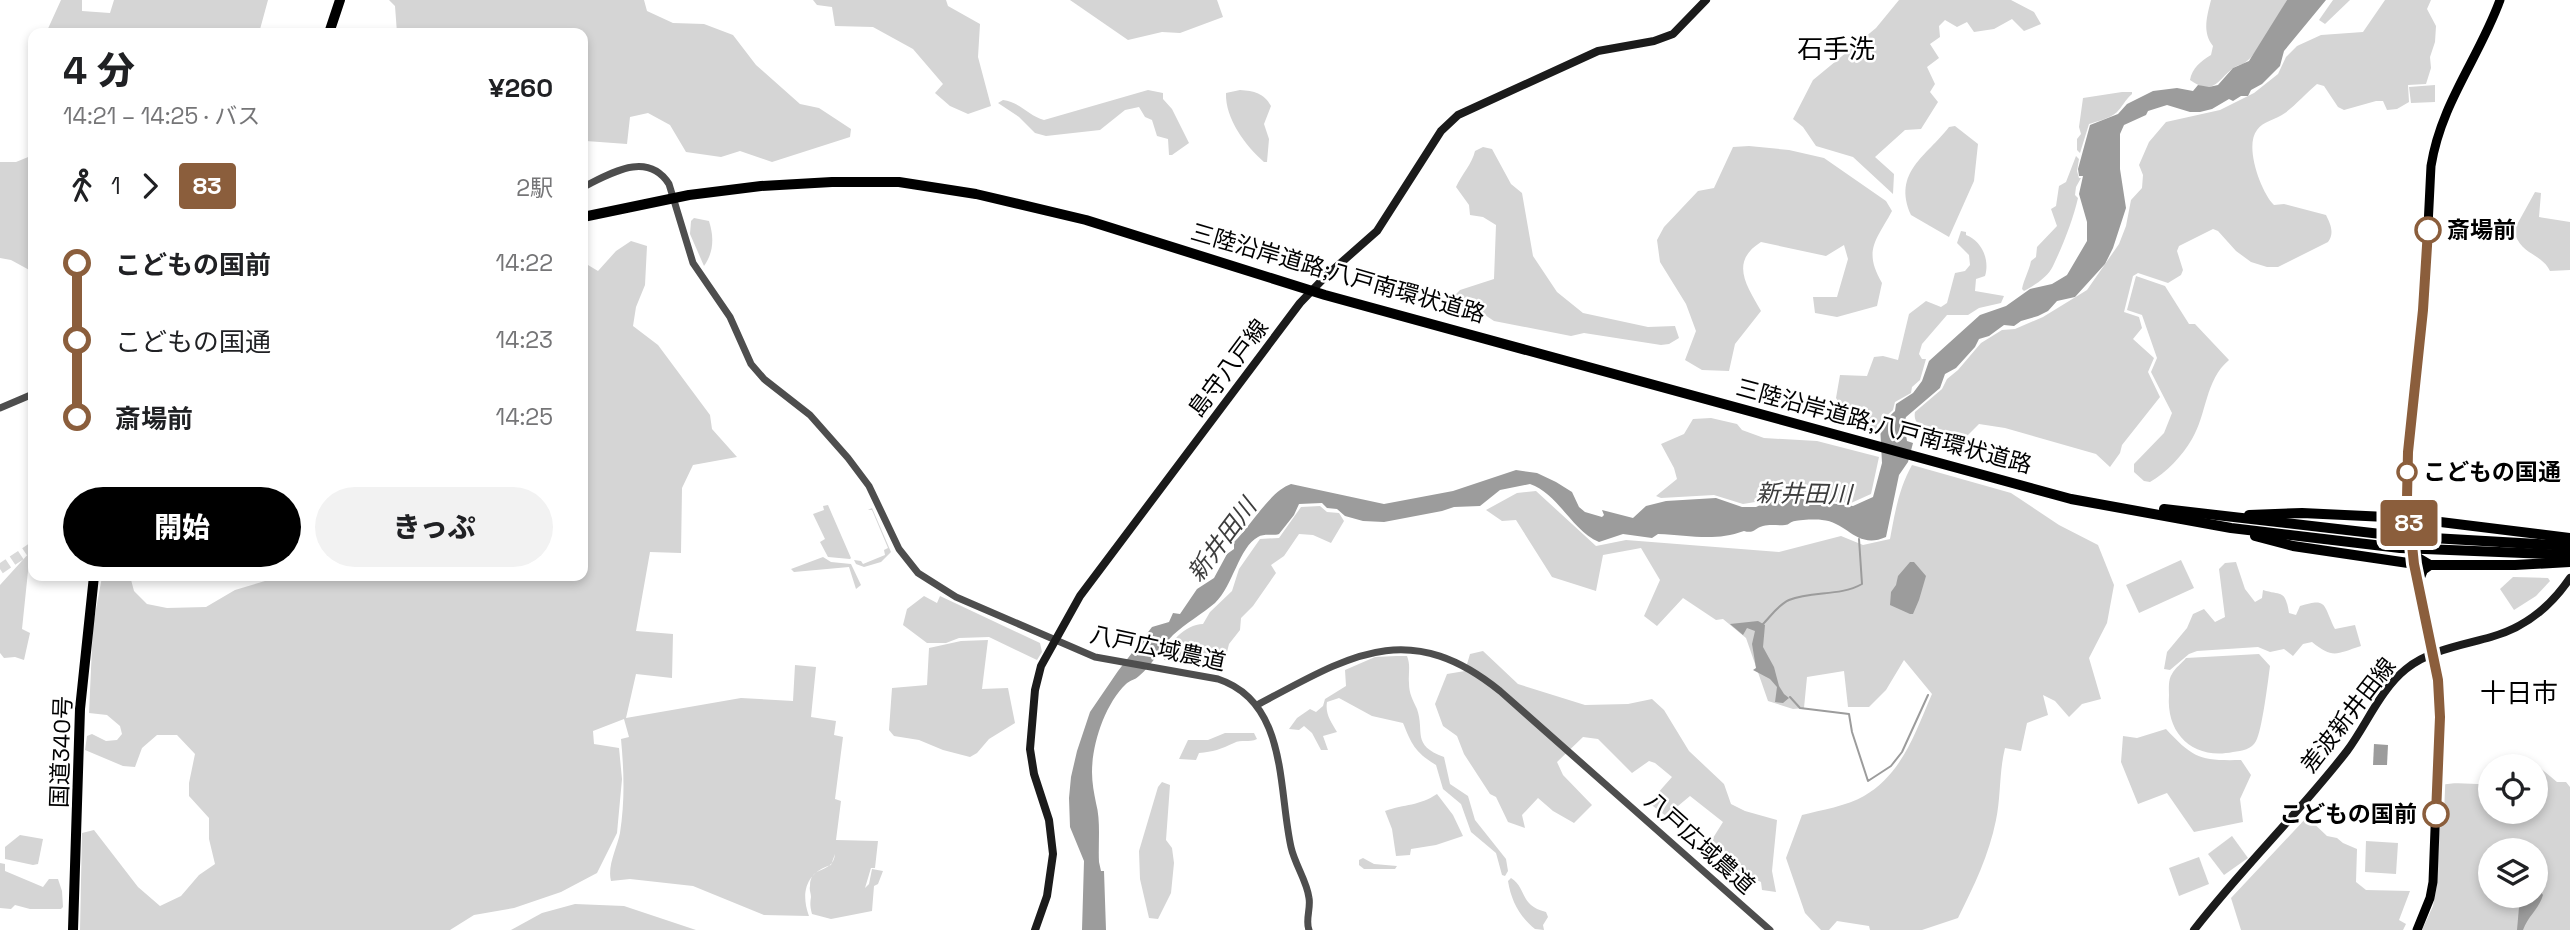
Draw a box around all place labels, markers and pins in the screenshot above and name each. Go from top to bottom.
place label: 斎場前 [2447,215,2516,245]
marker: 斎場前 [2415,217,2441,243]
place label: こどもの国通 [2423,457,2561,487]
marker: こどもの国通 [2397,462,2417,482]
place label: こどもの国前 [2279,799,2417,829]
marker: こどもの国前 [2423,801,2449,827]

